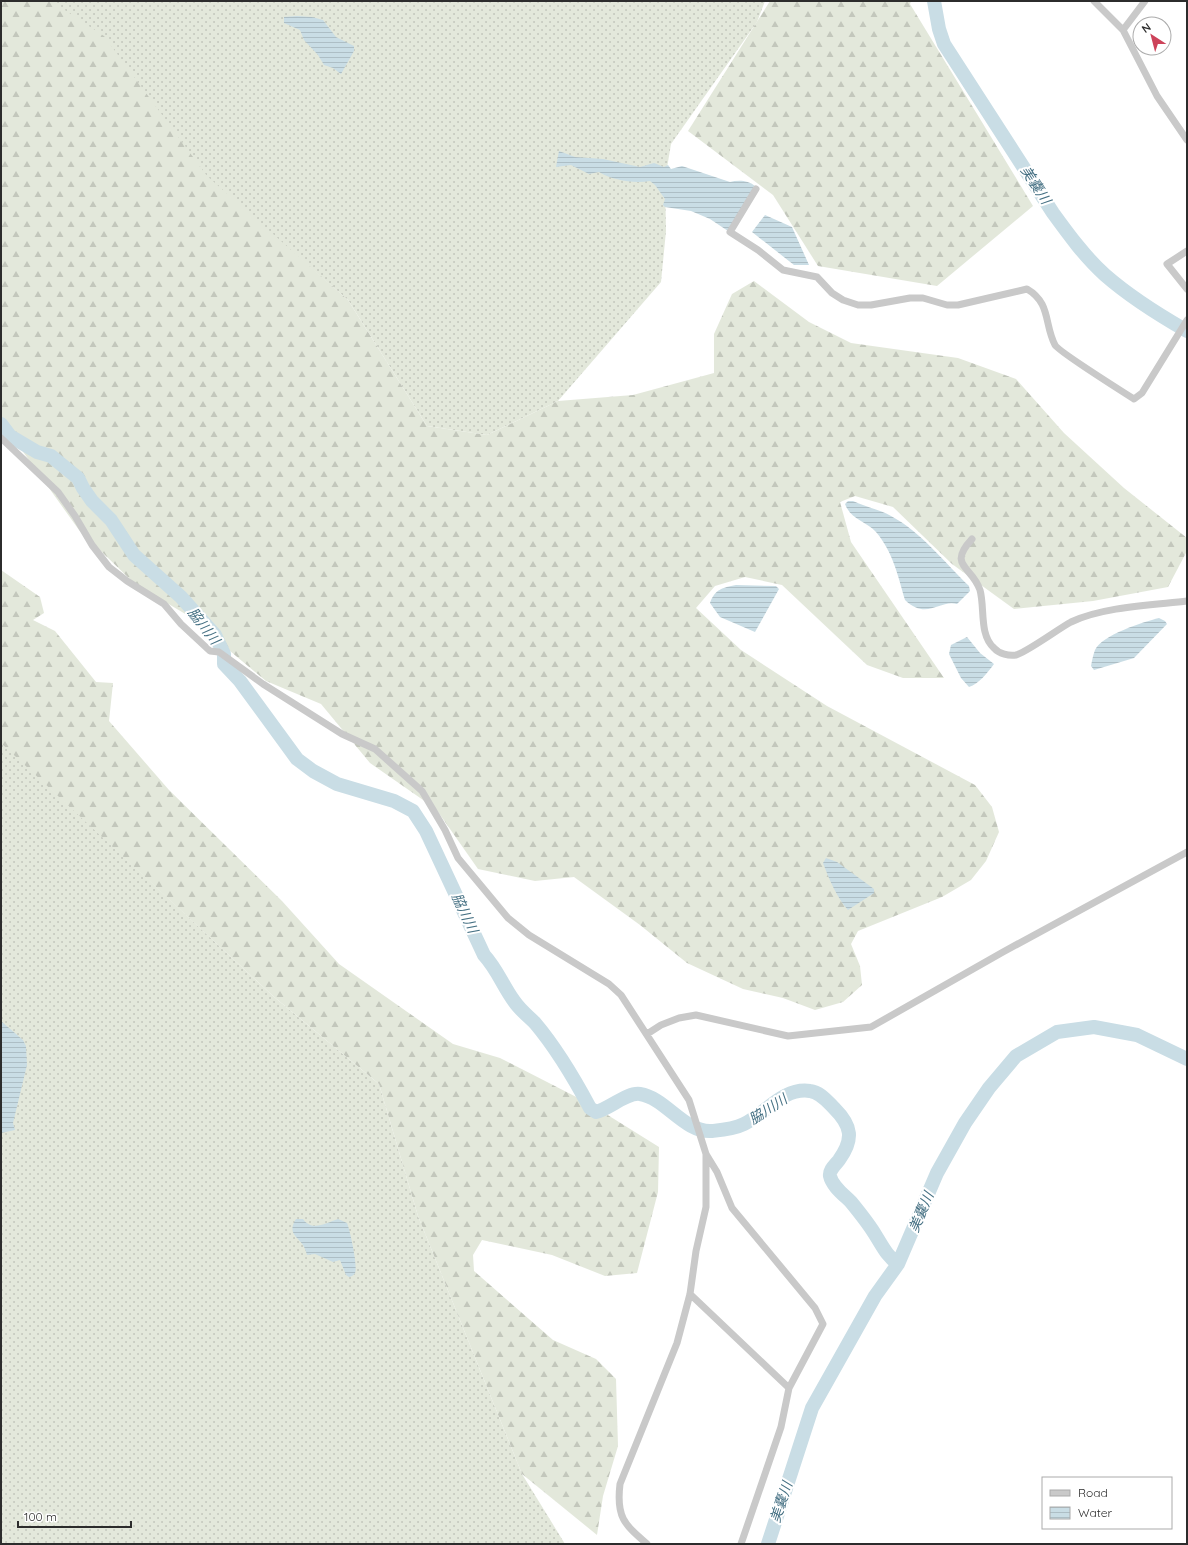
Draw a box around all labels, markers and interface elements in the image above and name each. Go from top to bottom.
north arrow [1132,16,1172,56]
text: N [1139,20,1154,36]
water label: 美嚢川 [1017,162,1056,209]
water label: 脇川川 [184,604,225,650]
water label: 脇川川 [448,890,483,938]
water label: 脇川川 [745,1089,792,1128]
water label: 美嚢川 [905,1187,938,1235]
water label: 美嚢川 [766,1477,797,1525]
legend [1042,1477,1172,1529]
text: Road [1078,1485,1108,1500]
scale bar [18,1503,131,1529]
text: Water [1078,1505,1113,1520]
text: 100 m [24,1509,57,1524]

